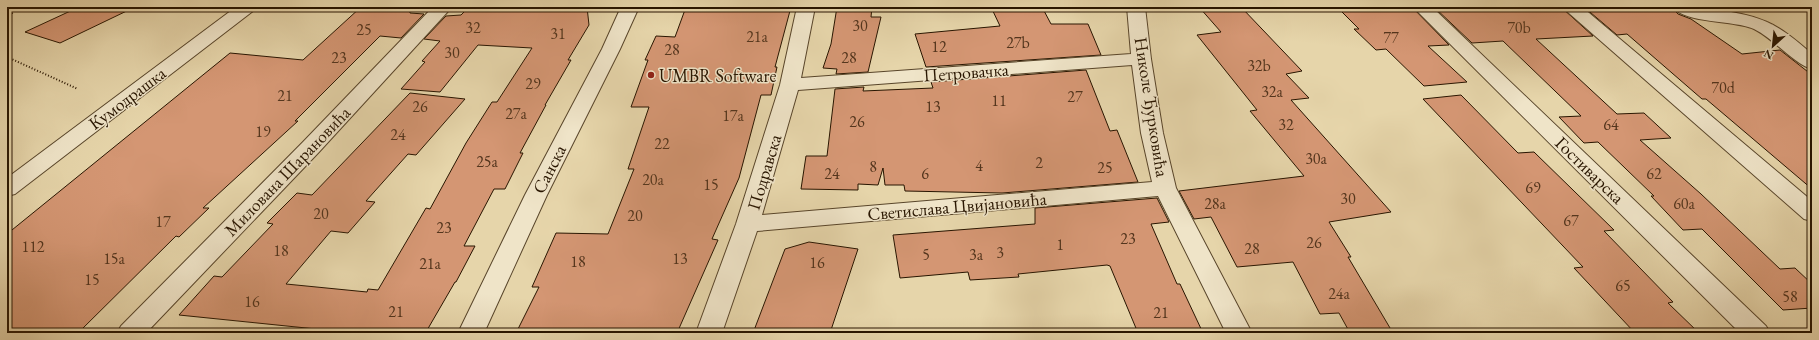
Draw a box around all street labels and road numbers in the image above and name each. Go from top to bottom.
street label: Николе Ђурковића [1130,35,1175,179]
street label: Петровачка [923,57,1010,86]
street label: Кумодрашка [84,61,171,135]
street label: Милована Шарановића [219,101,356,241]
street label: Подравска [742,131,787,213]
street label: Гостиварска [1551,131,1630,209]
street label: Санска [527,140,571,197]
street label: Светислава Цвијановића [866,187,1048,225]

